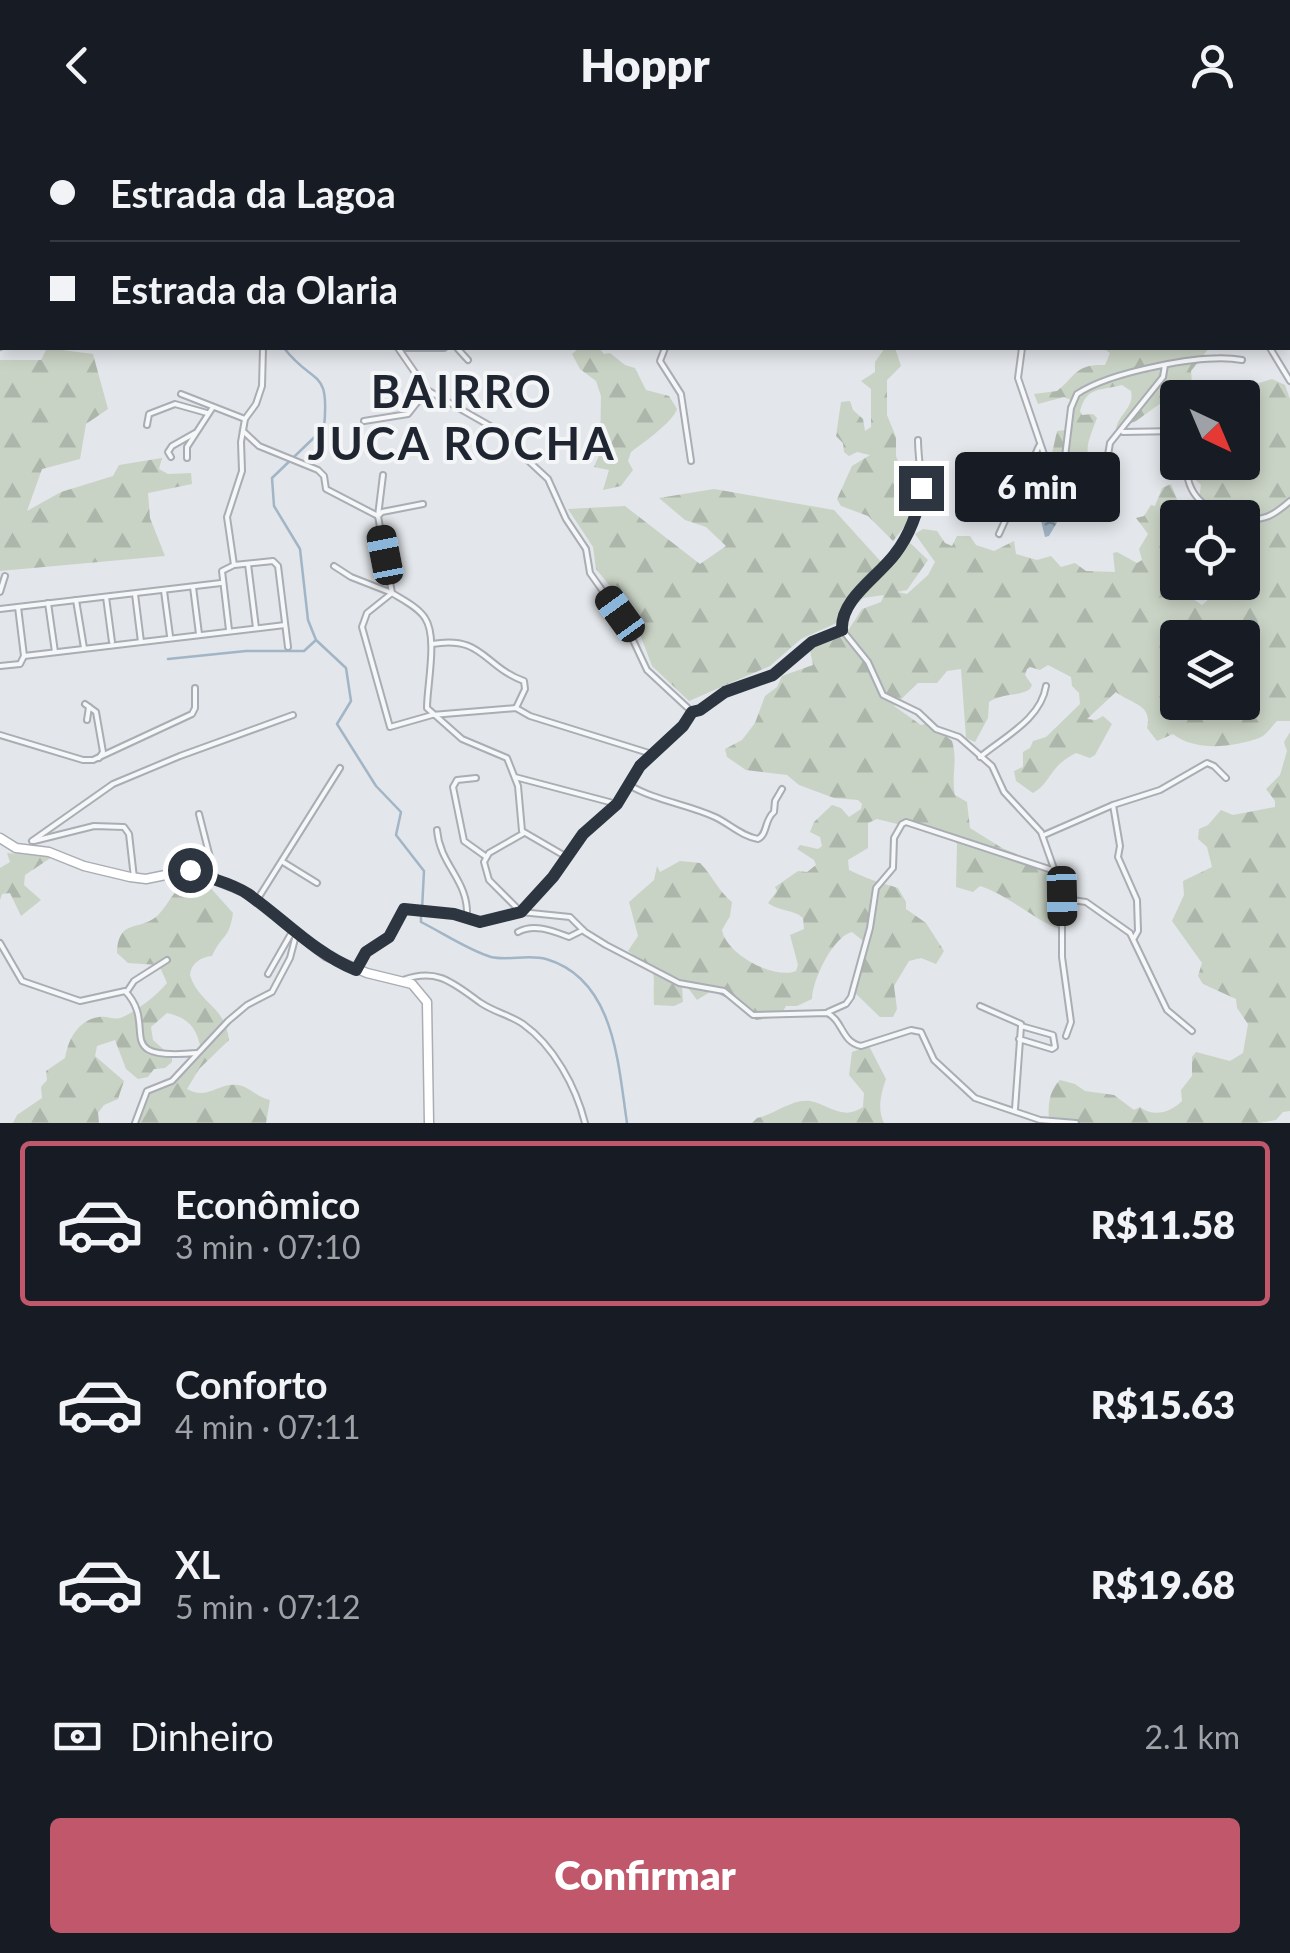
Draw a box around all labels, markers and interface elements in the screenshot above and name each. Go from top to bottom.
icon: back [50,38,105,93]
text: Hoppr [580,38,710,92]
icon: person [1185,38,1240,93]
text: Estrada da Lagoa [110,170,396,216]
text: Estrada da Olaria [110,266,398,312]
district label: BAIRRO JUCA ROCHA [308,364,616,470]
north arrow [1160,380,1260,480]
map controls [1160,380,1260,720]
callout: 6 min [956,453,1121,523]
route end [899,466,944,511]
text: 6 min [998,467,1077,506]
button: locate [1160,500,1260,600]
car [365,523,405,587]
car [590,581,650,647]
button: layers [1160,620,1260,720]
route start [168,848,213,893]
car [1046,866,1078,926]
icon: car [55,1179,145,1269]
text: Econômico [175,1181,360,1227]
text: R$11.58 [1091,1201,1235,1247]
text: 3 min · 07:10 [175,1227,361,1266]
icon: car [55,1359,145,1449]
text: Conforto [175,1361,328,1407]
text: R$15.63 [1091,1381,1235,1427]
text: 4 min · 07:11 [175,1407,361,1446]
icon: car [55,1539,145,1629]
text: XL [175,1541,220,1587]
text: R$19.68 [1091,1561,1235,1607]
text: 5 min · 07:12 [175,1587,361,1626]
icon: cash [50,1709,105,1764]
text: Dinheiro [130,1713,274,1759]
text: 2.1 km [1145,1717,1240,1756]
button: Confirmar [50,1818,1240,1933]

